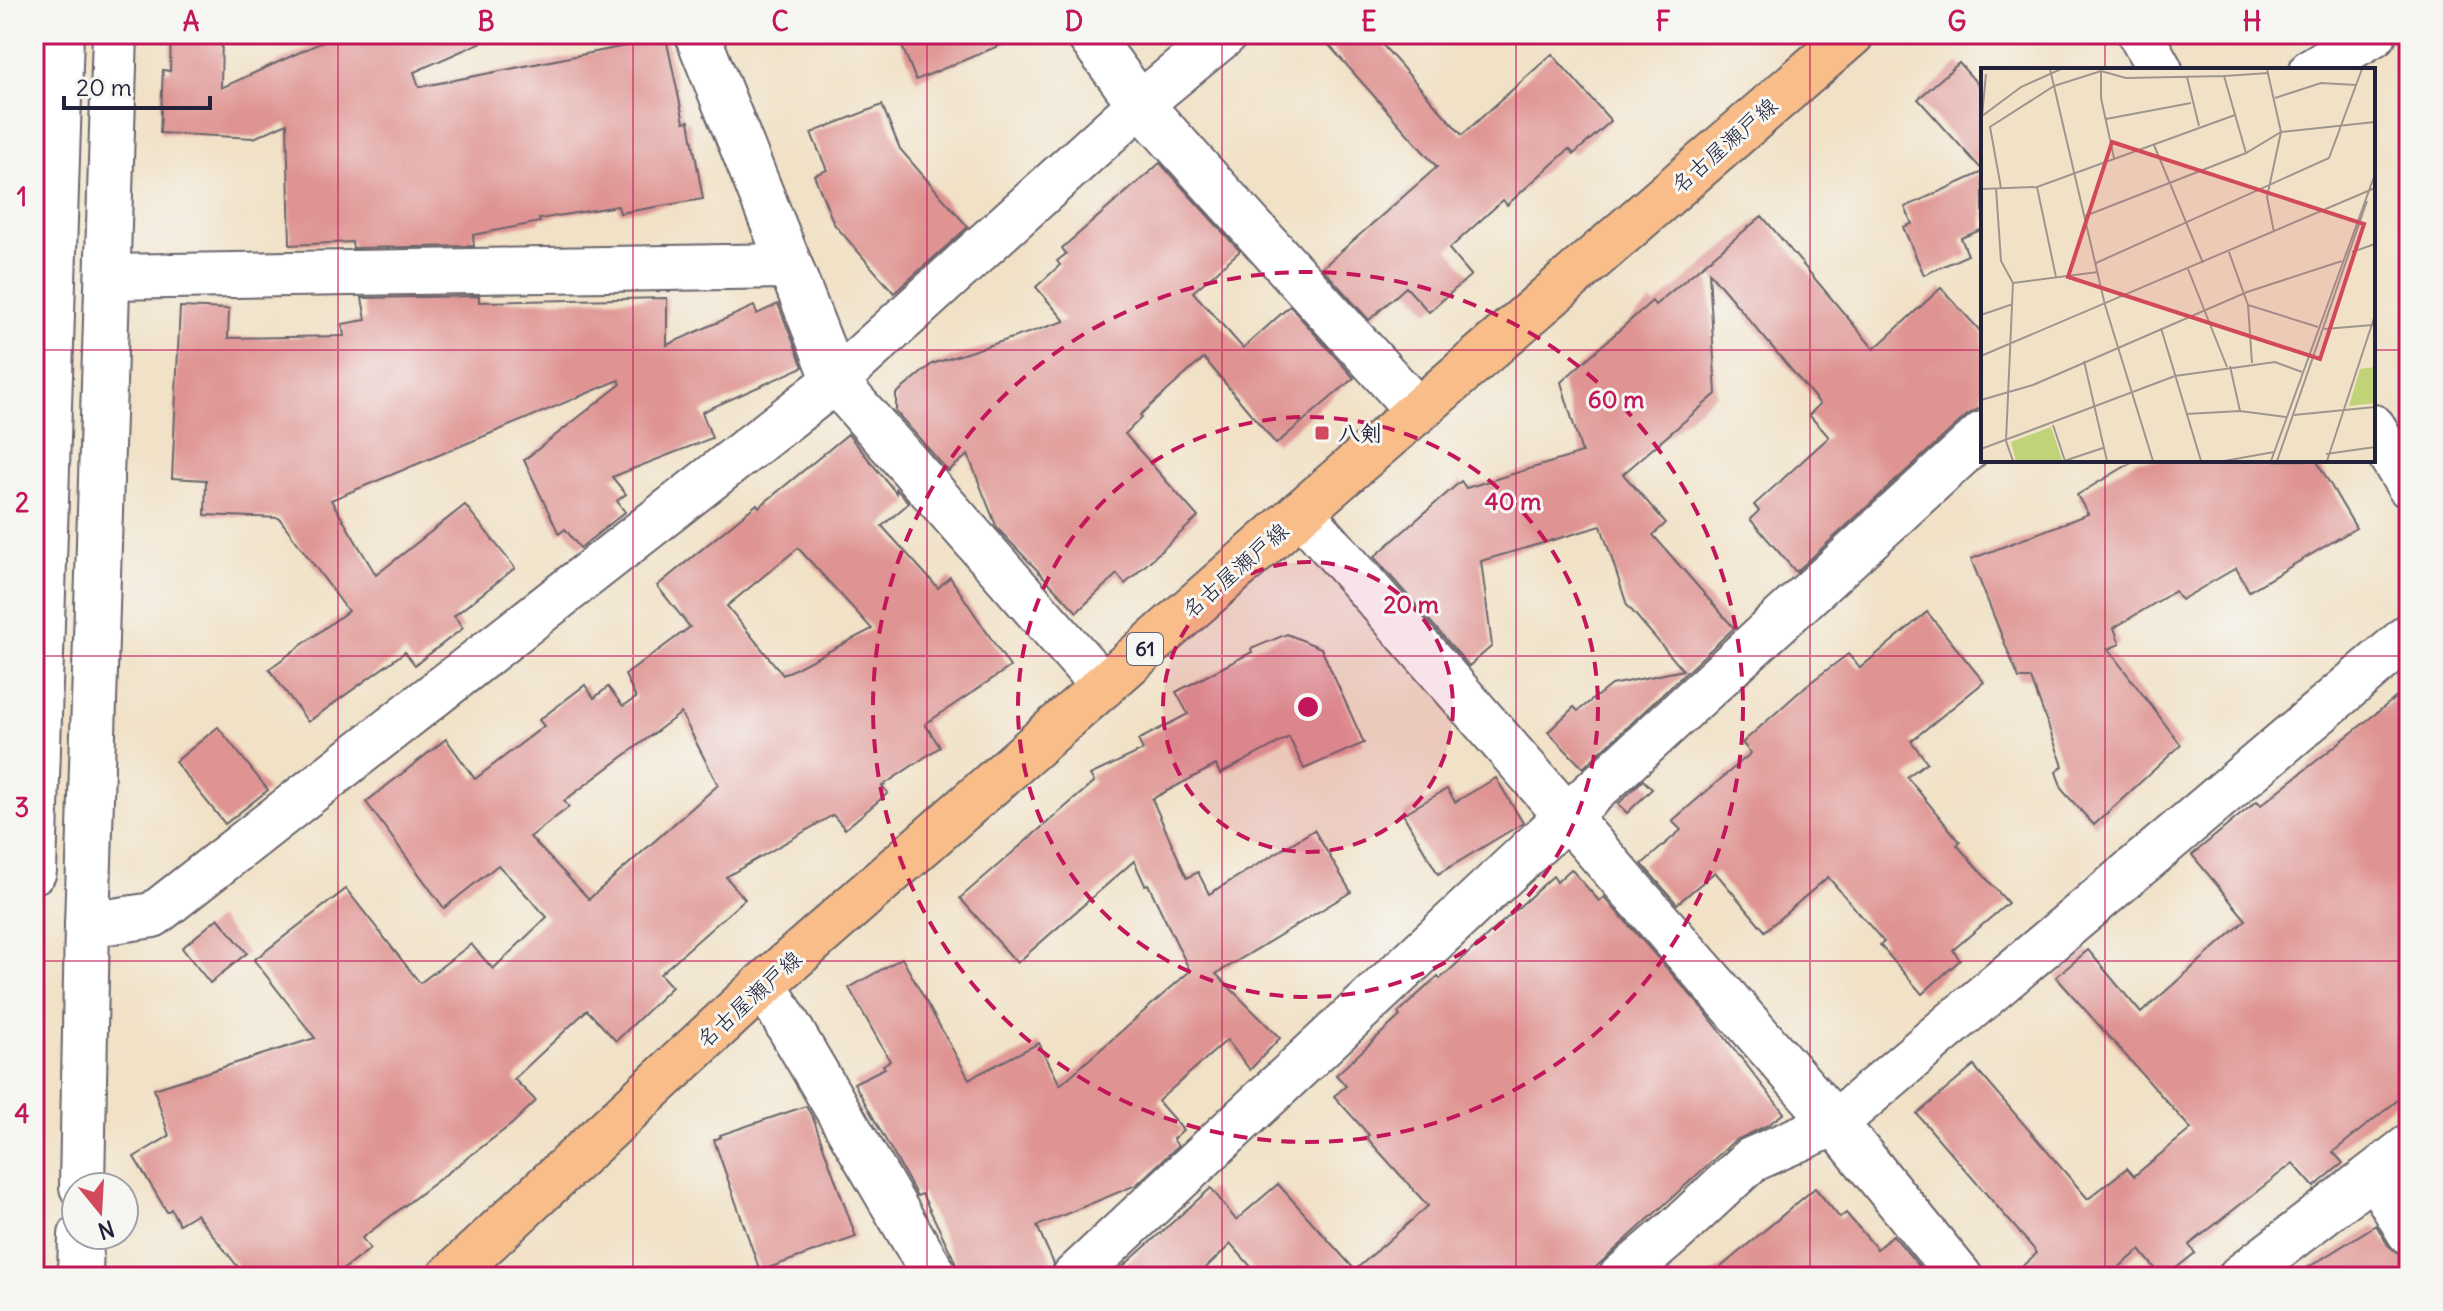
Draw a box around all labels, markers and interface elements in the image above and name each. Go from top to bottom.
text: A [183,5,200,38]
text: B [477,5,495,38]
text: C [771,5,789,38]
text: D [1065,5,1083,38]
text: E [1361,5,1377,38]
text: F [1656,5,1671,38]
text: G [1948,5,1967,38]
text: H [2243,5,2261,38]
scale bar [64,60,210,110]
inset map [1981,68,2375,462]
text: 20 m [76,72,132,102]
street label: 名古屋瀬戸線 [1665,91,1783,199]
text: 1 [17,180,27,213]
text: 60 m [1588,384,1644,414]
place label: 八剣 [1338,419,1382,447]
marker: 八剣 [1313,424,1331,442]
text: 2 [15,486,29,519]
text: 40 m [1485,486,1541,516]
street label: 名古屋瀬戸線 [1176,516,1294,624]
text: 20 m [1383,589,1439,619]
road number: 61 [1127,633,1163,665]
centre of rings [1294,693,1322,721]
text: 3 [15,791,29,824]
street label: 名古屋瀬戸線 [691,944,807,1054]
text: 4 [14,1097,30,1130]
north arrow [60,1171,140,1251]
text: N [95,1214,118,1246]

